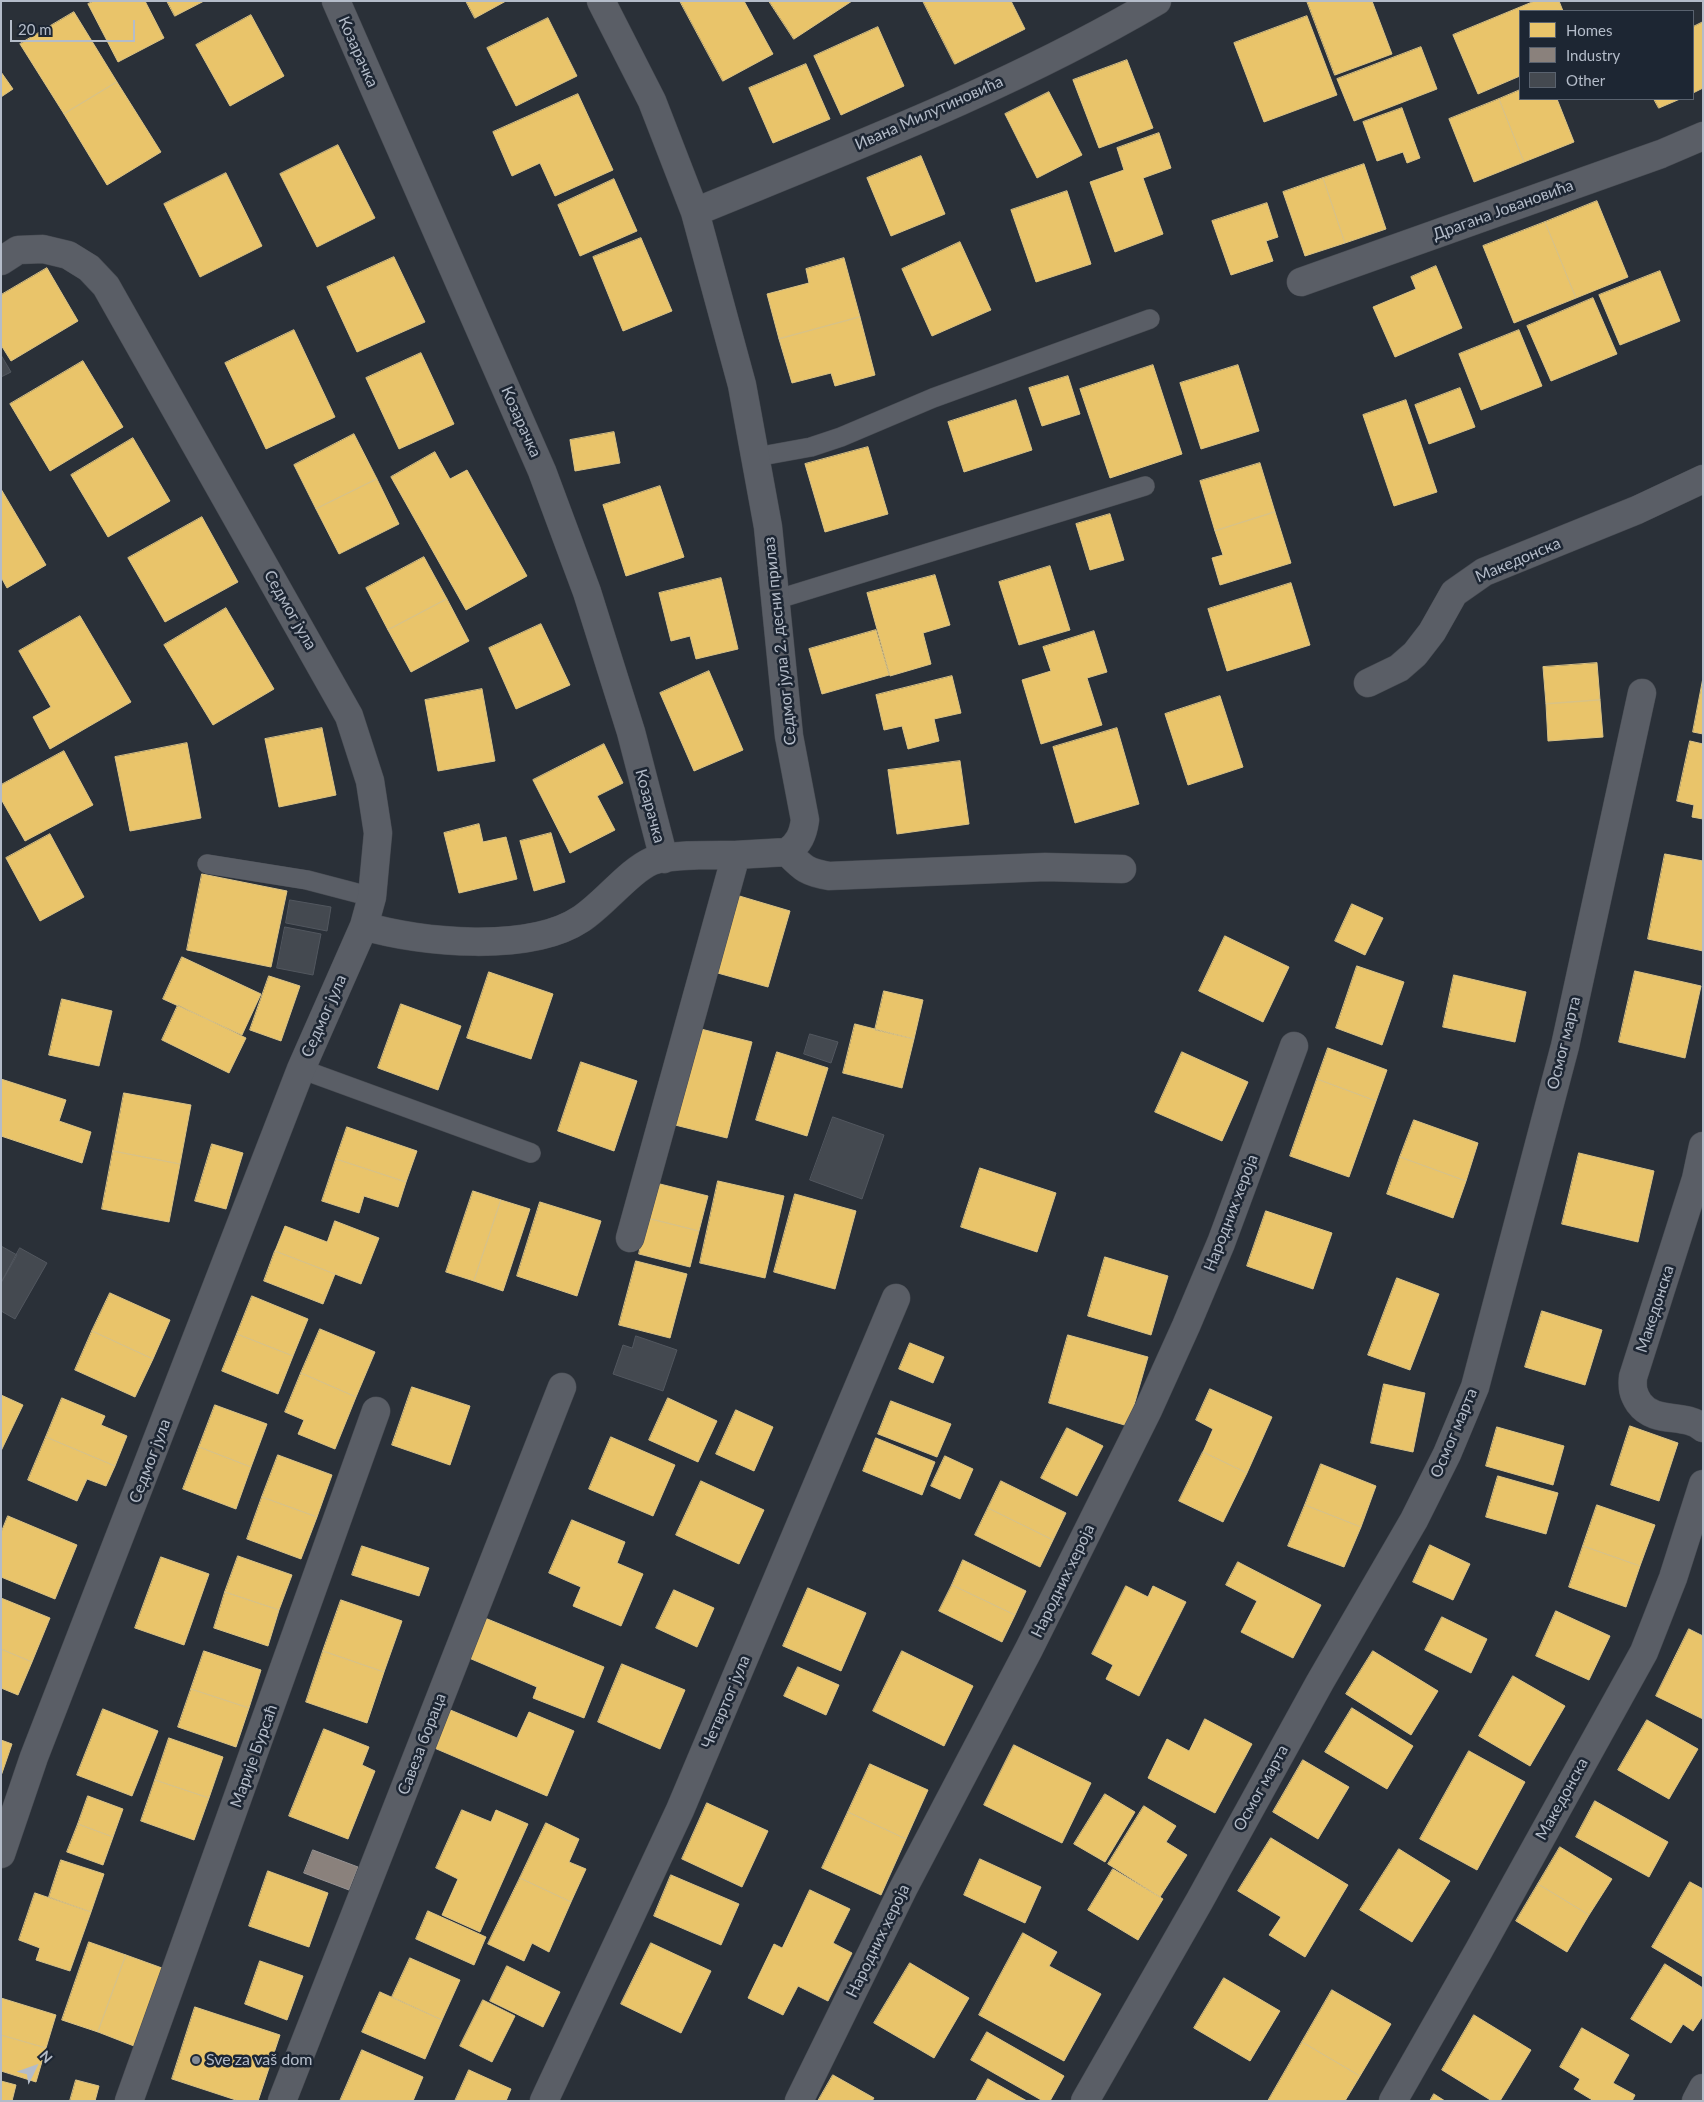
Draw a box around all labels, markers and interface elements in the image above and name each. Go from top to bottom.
scale bar [12,10,138,42]
legend [1519,10,1694,100]
street label: Козарачка [334,14,382,90]
text: 20 m [18,20,52,38]
text: Homes [1566,21,1612,39]
text: Industry [1566,46,1620,64]
text: Other [1566,71,1605,89]
street label: Ивана Милутиновића [852,72,1006,154]
street label: Драгана Јовановића [1430,176,1576,244]
street label: Козарачка [497,384,545,460]
street label: Македонска [1473,533,1563,587]
street label: Седмог јула 2. десни прилаз [759,536,801,746]
street label: Седмог јула [260,567,320,653]
street label: Козарачка [631,767,669,845]
street label: Седмог јула [297,972,351,1060]
street label: Осмог марта [1543,994,1585,1092]
street label: Народних хероја [1200,1152,1262,1274]
street label: Македонска [1632,1263,1678,1355]
street label: Осмог марта [1427,1385,1481,1481]
street label: Седмог јула [125,1416,175,1506]
street label: Народних хероја [1027,1521,1099,1641]
street label: Четвртог јула [698,1652,754,1752]
street label: Савеза бораца [394,1691,450,1797]
street label: Марије Бурсаћ [226,1702,282,1810]
street label: Осмог марта [1229,1742,1293,1834]
street label: Македонска [1532,1755,1592,1843]
street label: Народних хероја [842,1881,914,2001]
north arrow [10,2042,60,2092]
text: N [37,2047,56,2066]
place label: Sve za vaš dom [206,2050,312,2070]
marker: Sve za vaš dom [190,2054,202,2066]

